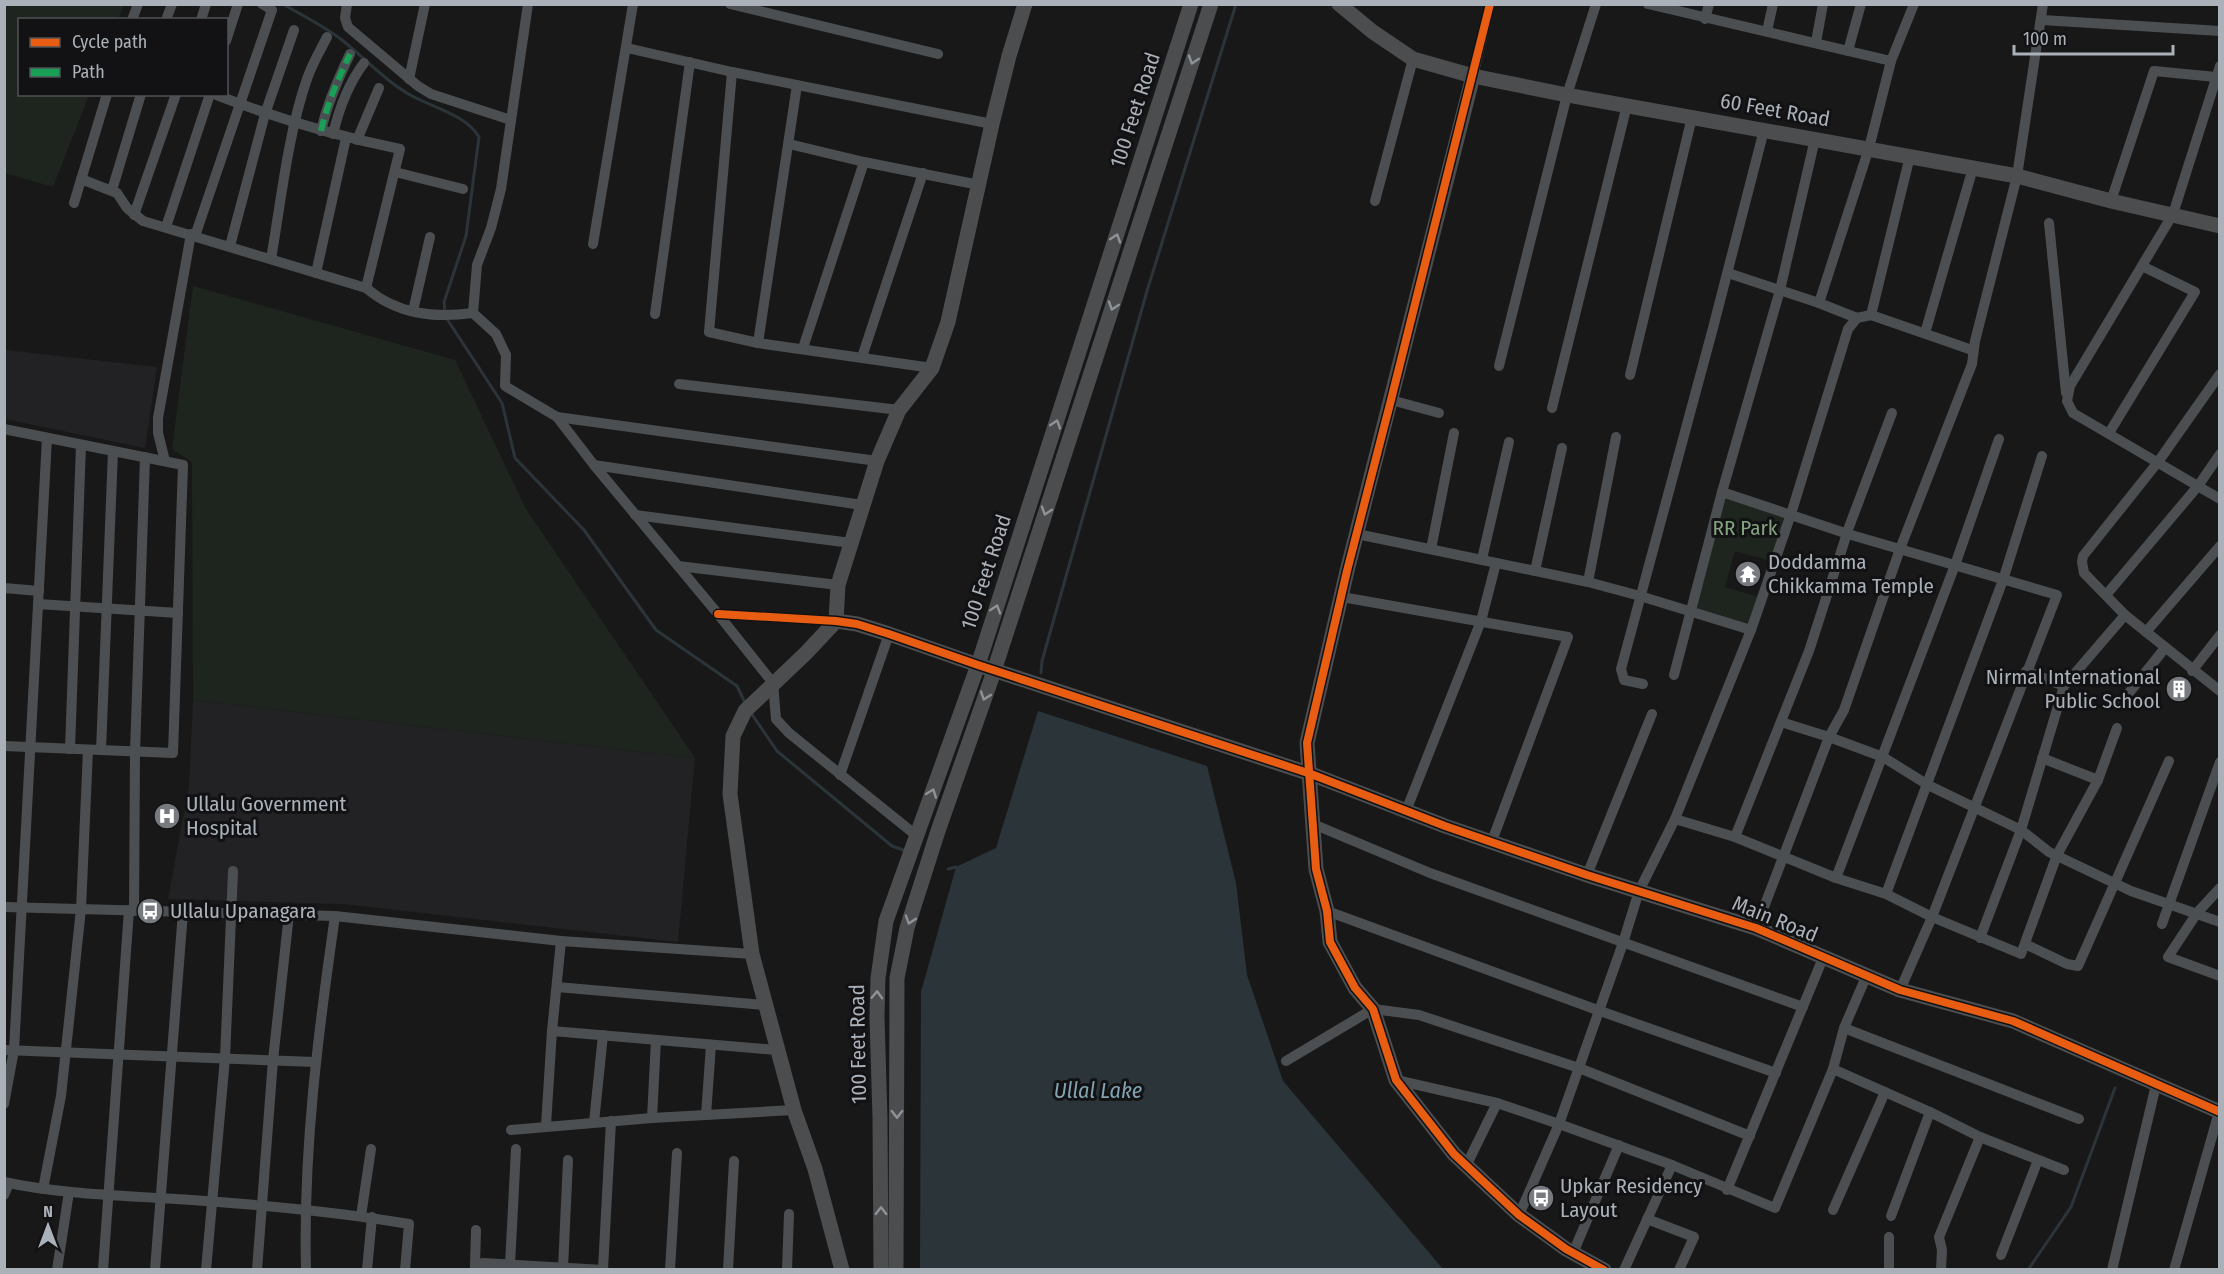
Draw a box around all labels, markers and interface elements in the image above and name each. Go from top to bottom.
legend [18,18,228,96]
scale bar [2014,18,2173,56]
text: 100 m [2023,28,2067,50]
text: Cycle path [72,31,147,53]
street label: 100 Feet Road [1104,49,1166,171]
one-way arrow [1187,54,1200,65]
text: Path [72,61,105,83]
street label: 60 Feet Road [1718,88,1832,132]
one-way arrow [1108,233,1121,244]
one-way arrow [1108,300,1120,310]
one-way arrow [1048,419,1061,430]
one-way arrow [1041,505,1053,516]
street label: 100 Feet Road [955,511,1017,633]
park label: RR Park [1712,515,1778,541]
place label: Doddamma Chikkamma Temple [1768,549,1934,599]
temple icon: Doddamma Chikkamma Temple [1733,559,1763,589]
one-way arrow [989,604,1001,615]
place label: Nirmal International Public School [1986,664,2160,714]
building icon: Nirmal International Public School [2164,674,2194,704]
one-way arrow [980,690,993,701]
one-way arrow [925,789,938,799]
place label: Ullalu Government Hospital [186,791,346,841]
hospital icon: Ullalu Government Hospital [152,801,182,831]
street label: Main Road [1728,890,1822,948]
bus stop icon: Ullalu Upanagara [135,896,165,926]
place label: Ullalu Upanagara [170,898,316,924]
one-way arrow [905,914,917,925]
street label: 100 Feet Road [844,984,872,1104]
one-way arrow [871,991,884,1000]
water label: Ullal Lake [1054,1077,1142,1104]
one-way arrow [891,1109,903,1118]
place label: Upkar Residency Layout [1560,1173,1703,1223]
bus stop icon: Upkar Residency Layout [1526,1183,1556,1213]
north arrow [18,1196,78,1256]
text: N [43,1202,53,1221]
one-way arrow [875,1207,887,1216]

